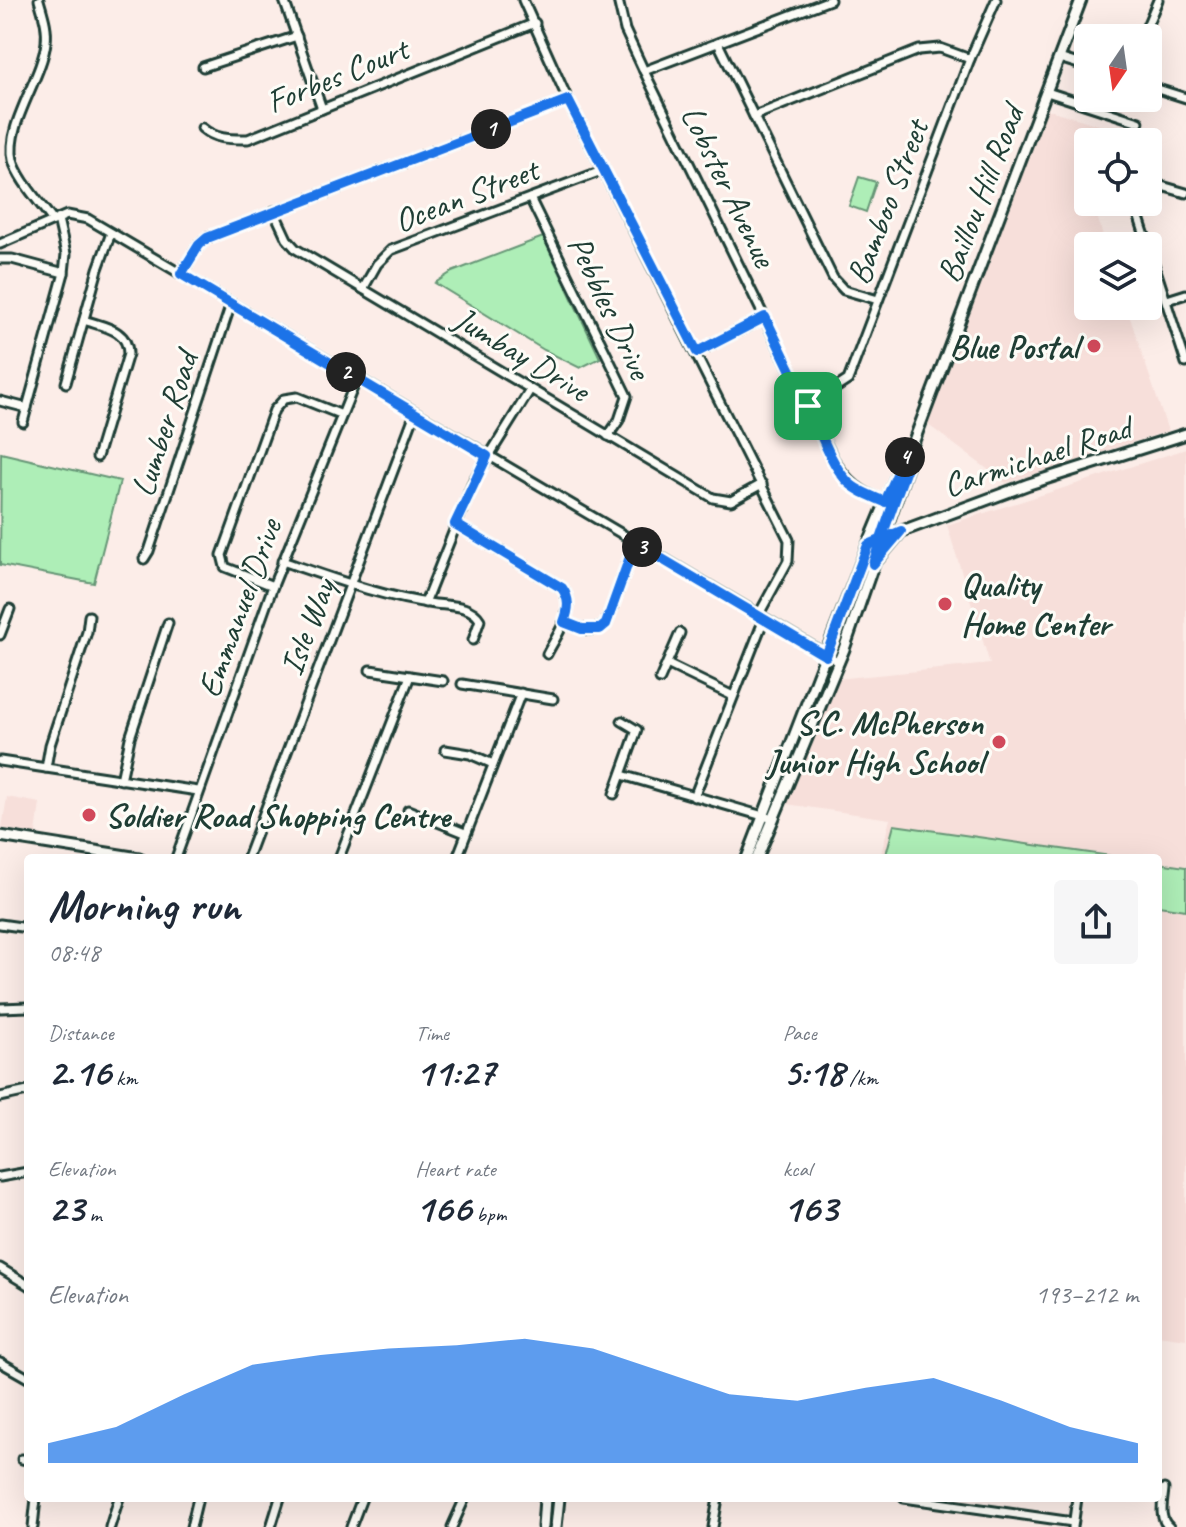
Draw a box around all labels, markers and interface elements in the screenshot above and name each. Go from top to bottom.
north arrow [1074,24,1162,112]
map controls [1074,24,1162,320]
street label: Forbes Court [260,26,417,123]
street label: Baillou Hill Road [927,94,1035,288]
street label: Lobster Avenue [672,98,787,275]
pin: 1 [471,109,511,149]
street label: Bamboo Street [836,111,939,290]
text: 1 [486,115,496,143]
button: locate [1074,128,1162,216]
street label: Ocean Street [388,147,547,242]
street label: Pebbles Drive [558,229,663,388]
button: layers [1074,232,1162,320]
street label: Jumbay Drive [445,296,600,413]
place label: Blue Postal [950,325,1085,368]
marker: Blue Postal [1085,337,1103,355]
street label: Lumber Road [120,342,209,502]
pin: 2 [326,352,366,392]
text: 2 [341,358,351,386]
pin [774,372,842,440]
icon: arrive [786,384,830,428]
street label: Carmichael Road [938,404,1141,507]
pin: 4 [885,437,925,477]
text: 4 [900,443,910,471]
street label: Emmanuel Drive [187,511,292,703]
pin: 3 [622,527,662,567]
text: 3 [637,533,647,561]
place label: Quality Home Center [961,563,1114,645]
street label: Isle Way [269,570,346,681]
marker: Quality Home Center [936,595,954,613]
place label: S.C. McPherson Junior High School [765,701,990,783]
marker: S.C. McPherson Junior High School [990,733,1008,751]
place label: Soldier Road Shopping Centre [105,794,452,837]
marker: Soldier Road Shopping Centre [80,806,98,824]
text: Morning run [48,878,240,933]
button: share [1054,880,1138,964]
text: 08:48 [48,936,100,969]
text: Distance [48,1019,114,1047]
text: Time [415,1019,449,1047]
text: Pace [783,1019,817,1047]
text: 2.16 [48,1047,111,1097]
text: 11:27 [415,1047,495,1097]
text: 5:18 [783,1047,844,1097]
text: km [111,1064,138,1092]
text: /km [844,1064,878,1092]
text: Elevation [48,1155,116,1183]
text: Heart rate [415,1155,496,1183]
text: kcal [783,1155,812,1183]
text: 23 [48,1183,84,1233]
text: 166 [415,1183,471,1233]
text: 163 [783,1183,838,1233]
text: m [84,1200,102,1228]
text: bpm [471,1200,507,1228]
text: Elevation [48,1278,128,1311]
text: 193–212 m [1035,1278,1138,1311]

